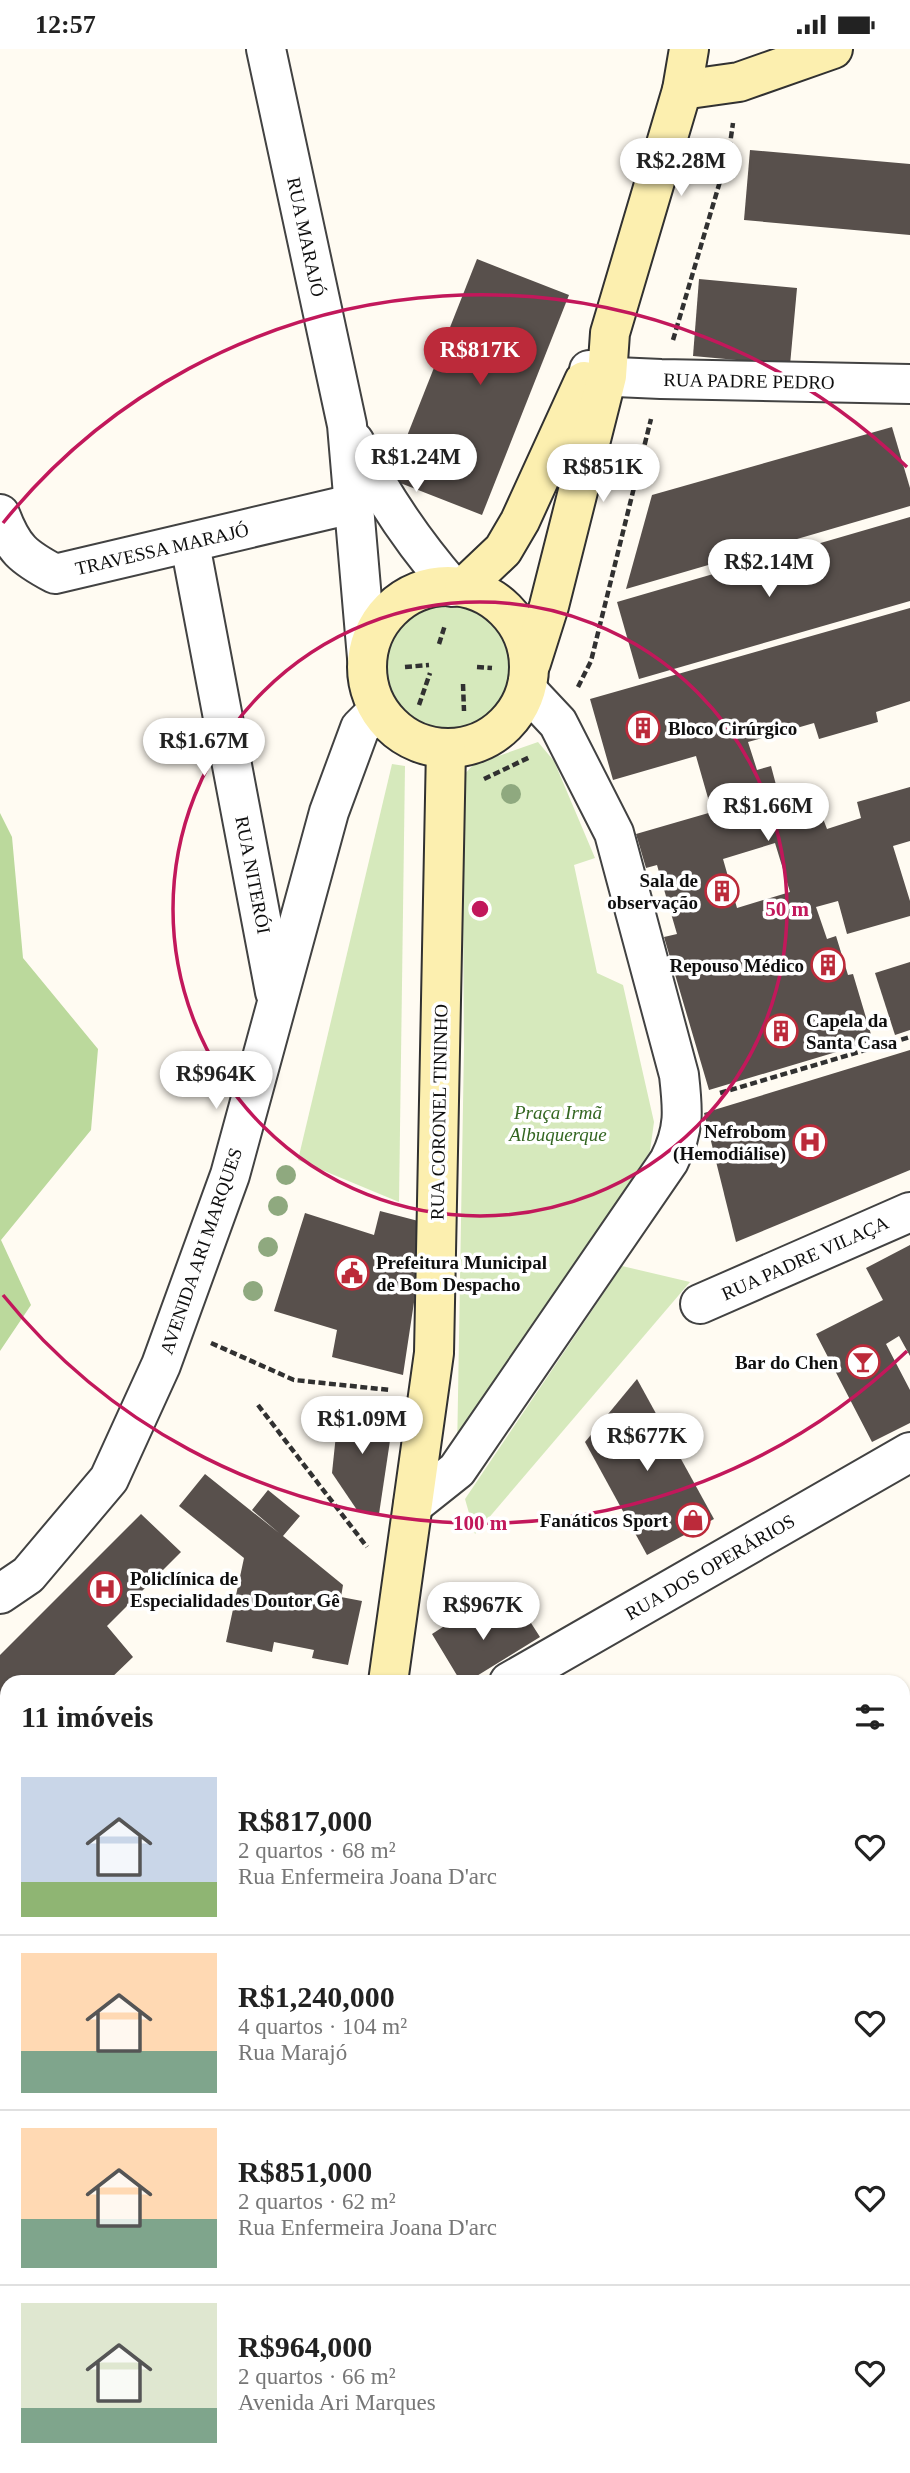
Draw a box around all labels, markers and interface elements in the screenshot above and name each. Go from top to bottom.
text: 12:57 [35,10,96,39]
pin: R$2.28M [616,139,746,198]
text: R$2.28M [636,148,726,173]
street label: RUA MARAJÓ [283,175,329,299]
pin: R$817K [423,327,537,387]
text: R$817K [440,337,520,362]
street label: RUA PADRE PEDRO [663,369,835,393]
pin: R$1.24M [351,435,481,494]
text: R$1.24M [371,444,461,469]
pin: R$851K [546,445,660,504]
text: R$851K [563,454,643,479]
street label: TRAVESSA MARAJÓ [73,519,251,579]
pin: R$2.14M [704,539,834,599]
text: R$2.14M [724,549,814,574]
building icon: Bloco Cirúrgico [624,709,662,747]
place label: Bloco Cirúrgico [668,718,797,739]
pin: R$1.67M [139,719,269,778]
text: R$1.67M [159,728,249,753]
pin: R$1.66M [703,783,833,843]
text: R$1.66M [723,793,813,818]
street label: RUA NITERÓI [231,814,275,936]
place label: Sala de observação [607,870,698,913]
building icon: Sala de observação [703,872,741,910]
centre of rings [468,897,492,921]
text: 50 m [765,897,809,921]
building icon: Repouso Médico [809,946,847,984]
place label: Repouso Médico [669,955,804,976]
street label: RUA CORONEL TININHO [427,1004,451,1220]
place label: Capela da Santa Casa [806,1010,898,1053]
building icon: Capela da Santa Casa [762,1012,800,1050]
pin: R$964K [159,1051,273,1111]
text: R$964K [176,1061,256,1086]
park label: Praça Irmã Albuquerque [507,1102,607,1145]
place label: Nefrobom (Hemodiálise) [673,1121,786,1165]
hospital icon: Nefrobom (Hemodiálise) [791,1123,829,1161]
street label: AVENIDA ARI MARQUES [156,1145,246,1357]
street label: RUA PADRE VILAÇA [718,1212,892,1304]
place label: Prefeitura Municipal de Bom Despacho [376,1252,547,1295]
public building icon: Prefeitura Municipal de Bom Despacho [333,1254,371,1292]
bar icon: Bar do Chen [844,1343,882,1381]
place label: Bar do Chen [735,1352,838,1373]
pin: R$1.09M [297,1397,427,1456]
text: R$1.09M [317,1406,407,1431]
pin: R$677K [590,1413,704,1473]
text: R$677K [607,1423,687,1448]
shop icon: Fanáticos Sport [674,1501,712,1539]
place label: Fanáticos Sport [540,1510,669,1531]
street label: RUA DOS OPERÁRIOS [622,1510,798,1624]
text: 100 m [453,1511,508,1535]
place label: Policlínica de Especialidades Doutor Gê [130,1568,340,1611]
hospital icon: Policlínica de Especialidades Doutor Gê [86,1570,124,1608]
pin: R$967K [426,1583,540,1642]
text: R$967K [443,1592,523,1617]
icon: filters [851,1698,889,1736]
text: 11 imóveis [21,1700,154,1733]
text: R$817,000 [238,1804,372,1837]
icon: home [77,1805,161,1889]
icon: heart [851,1828,889,1866]
text: 2 quartos · 68 m² [238,1838,396,1863]
text: Rua Enfermeira Joana D'arc [238,1864,497,1889]
text: R$1,240,000 [238,1980,395,2013]
icon: home [77,1981,161,2065]
icon: heart [851,2004,889,2042]
text: 4 quartos · 104 m² [238,2014,407,2039]
text: Rua Marajó [238,2040,347,2065]
text: R$851,000 [238,2155,372,2188]
icon: home [77,2156,161,2240]
icon: heart [851,2179,889,2217]
text: 2 quartos · 62 m² [238,2189,396,2214]
text: Rua Enfermeira Joana D'arc [238,2215,497,2240]
text: R$964,000 [238,2330,372,2363]
icon: home [77,2331,161,2415]
icon: heart [851,2354,889,2392]
text: 2 quartos · 66 m² [238,2364,396,2389]
text: Avenida Ari Marques [238,2390,436,2415]

